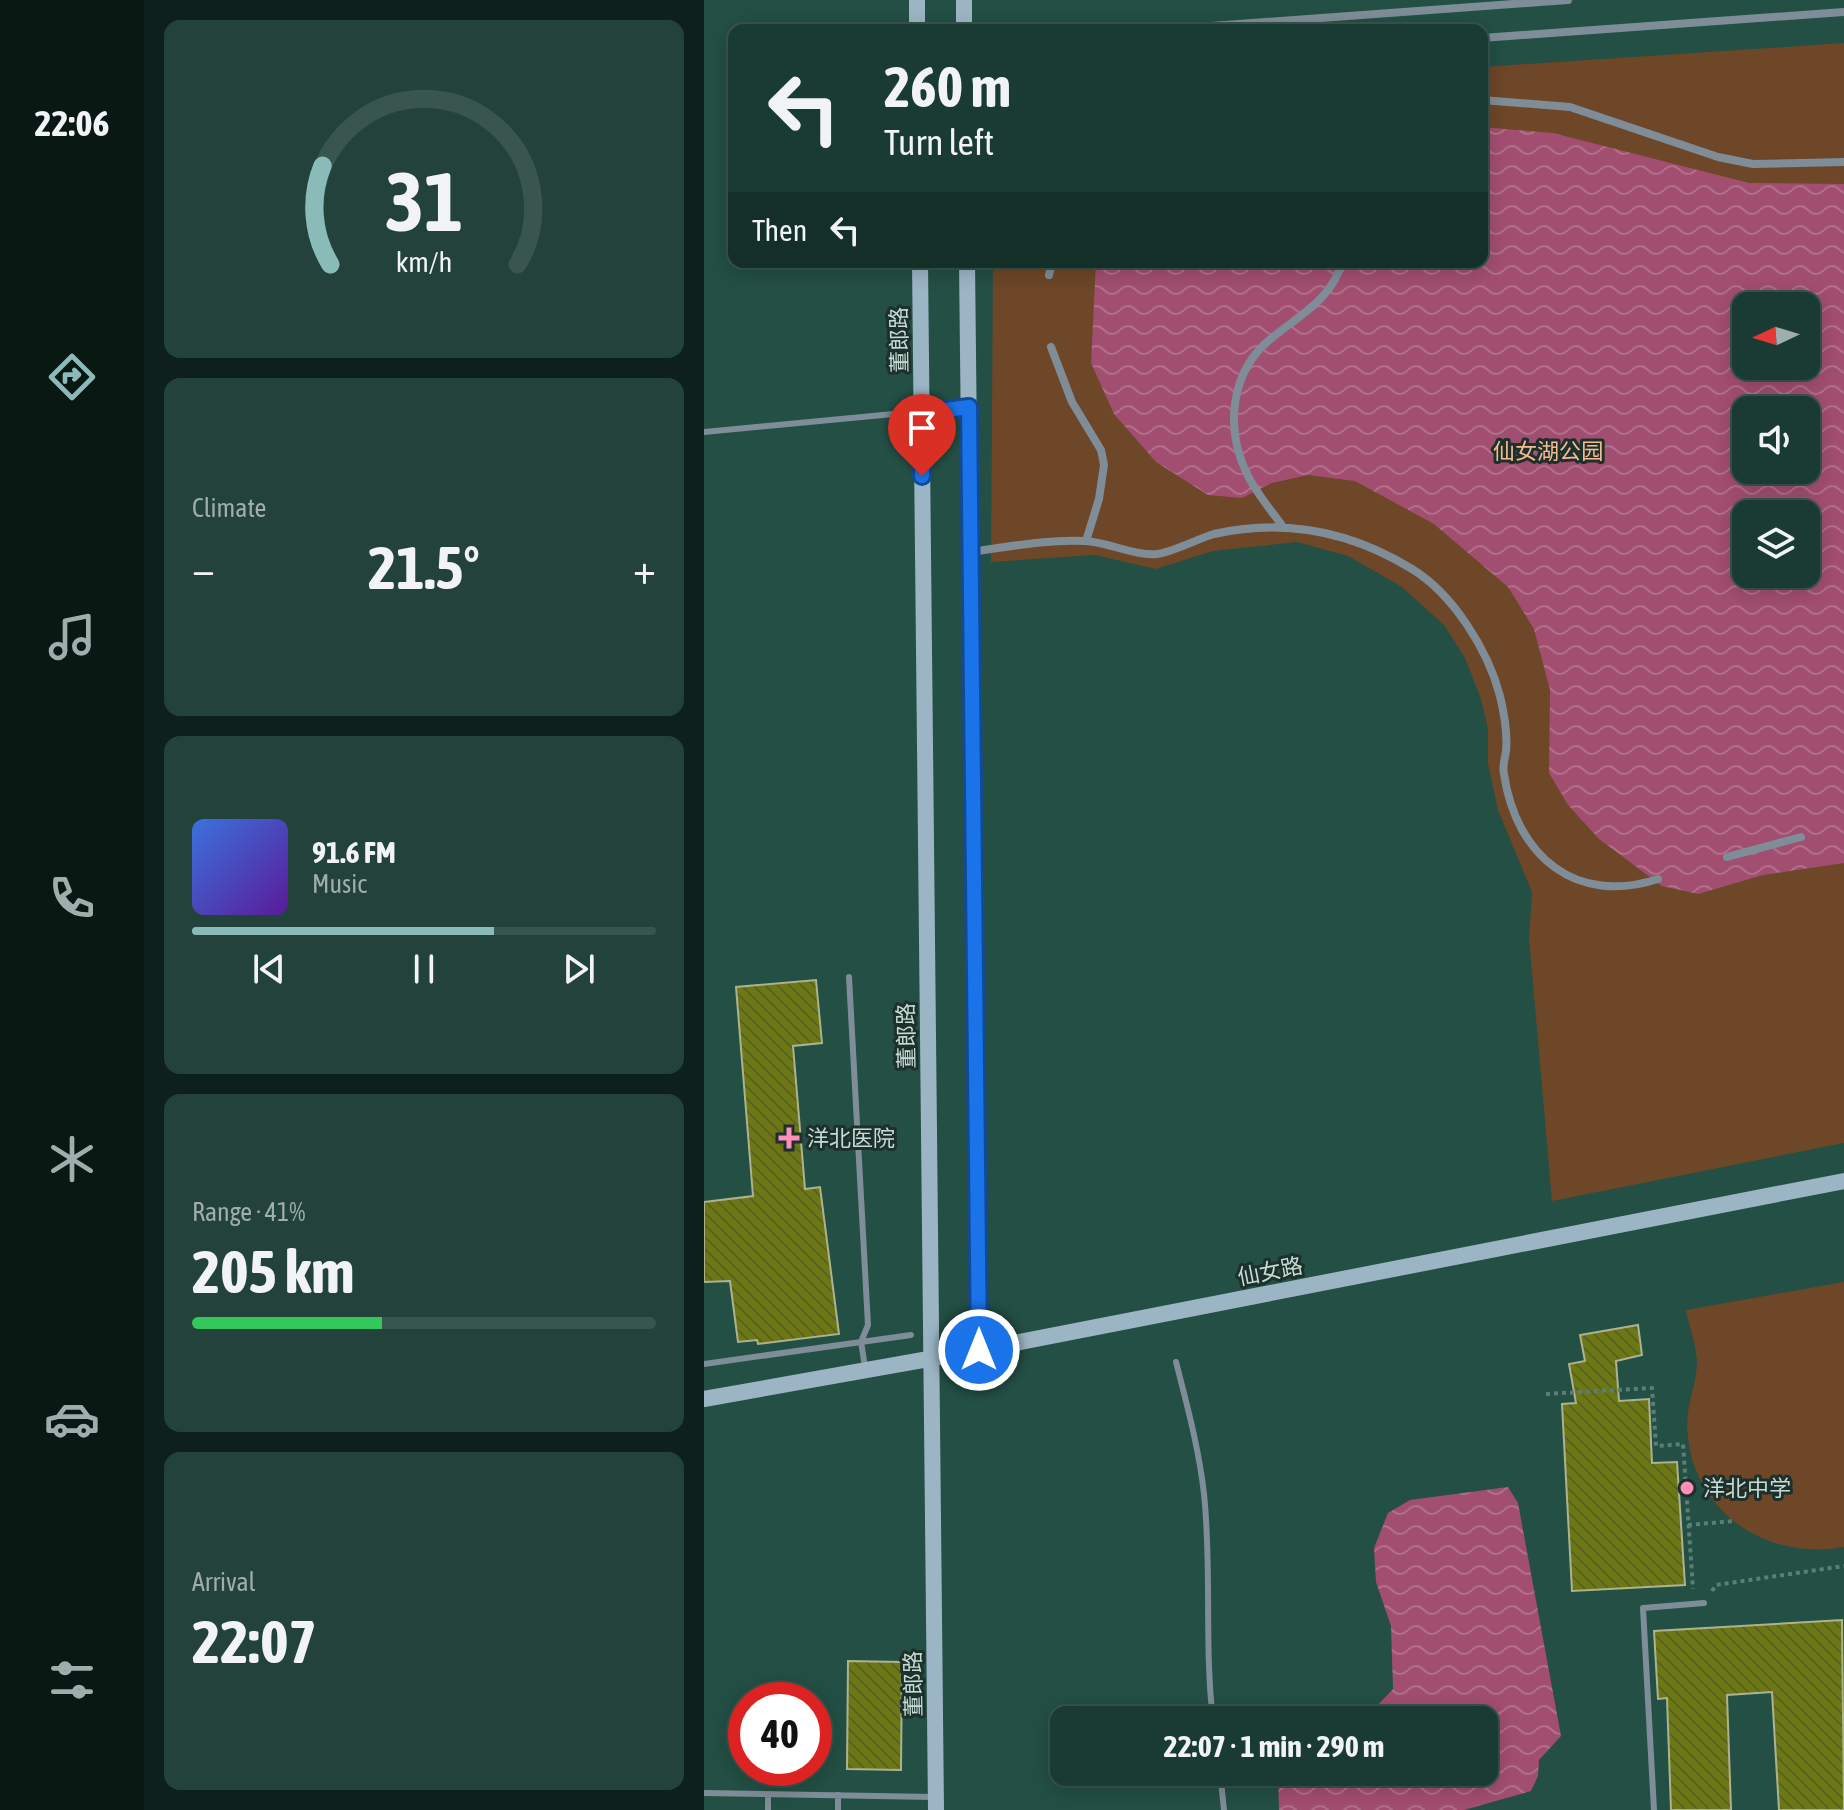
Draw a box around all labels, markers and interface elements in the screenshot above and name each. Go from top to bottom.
text: 260 m [884,55,1011,119]
icon: left [752,56,856,160]
text: 22:06 [35,102,109,144]
text: Turn left [884,121,994,163]
text: 31 [385,153,463,249]
icon: left [823,208,867,252]
text: Then [752,213,807,247]
text: km/h [396,245,452,278]
north arrow [1732,292,1820,380]
map controls [1732,292,1820,588]
street label: 董郎路 [885,307,913,373]
icon: directions [44,349,100,405]
pin [888,394,956,476]
button: sound [1732,396,1820,484]
icon: arrive [900,406,944,450]
park label: 仙女湖公园 [1493,438,1603,464]
text: Climate [192,493,266,523]
button: layers [1732,500,1820,588]
text: 21.5° [368,533,480,602]
text: − [192,543,215,593]
text: + [633,543,656,593]
icon: music [44,609,100,665]
text: 91.6 FM [312,835,396,869]
text: Music [312,869,367,899]
icon: phone [44,870,100,926]
icon: previous [247,947,291,991]
icon: pause [402,947,446,991]
icon: next [557,947,601,991]
street label: 董郎路 [892,1003,920,1069]
place label: 洋北医院 [807,1125,895,1151]
marker: 洋北医院 [778,1127,800,1149]
icon: climate [44,1131,100,1187]
text: Range · 41% [192,1197,305,1227]
text: 205 km [192,1237,354,1306]
street label: 仙女路 [1235,1252,1305,1290]
position arrow [937,1308,1021,1392]
icon: car [44,1391,100,1447]
place label: 洋北中学 [1703,1475,1791,1501]
marker: 洋北中学 [1678,1479,1696,1497]
text: Arrival [192,1567,256,1597]
text: 22:07 [192,1607,317,1676]
street label: 董郎路 [899,1651,927,1717]
icon: filters [44,1652,100,1708]
speed limit sign: 40 [728,1682,832,1786]
text: 22:07 · 1 min · 290 m [1164,1729,1384,1763]

